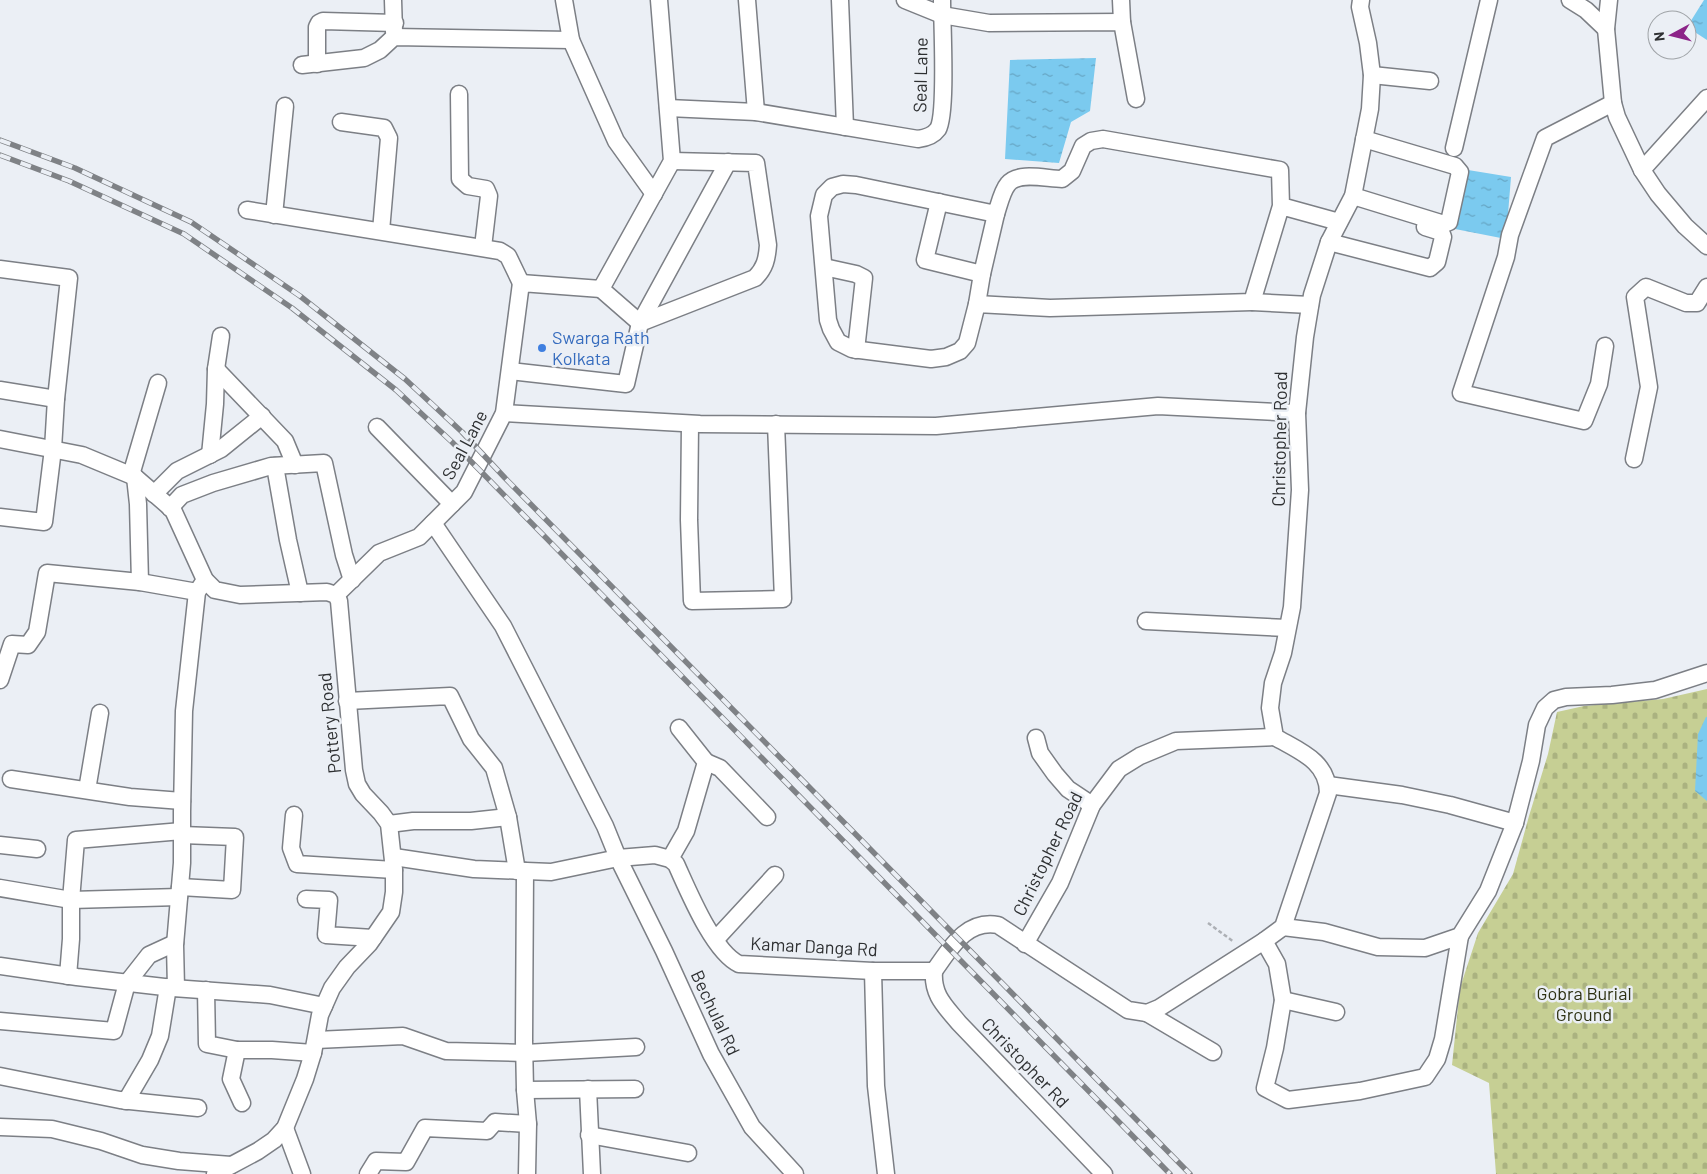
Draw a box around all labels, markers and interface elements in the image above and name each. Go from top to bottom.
north arrow [1647,10,1697,60]
text: N [1650,31,1668,42]
street label: Seal Lane [908,37,932,113]
place label: Swarga Rath Kolkata [552,326,650,369]
marker: Swarga Rath Kolkata [536,342,548,354]
street label: Christopher Road [1267,371,1291,507]
street label: Seal Lane [437,406,492,483]
street label: Pottery Road [313,672,345,775]
street label: Christopher Road [1008,788,1087,919]
street label: Kamar Danga Rd [750,932,878,960]
street label: Bechulal Rd [687,966,745,1059]
park label: Gobra Burial Ground [1536,982,1632,1025]
street label: Christopher Rd [977,1013,1074,1112]

